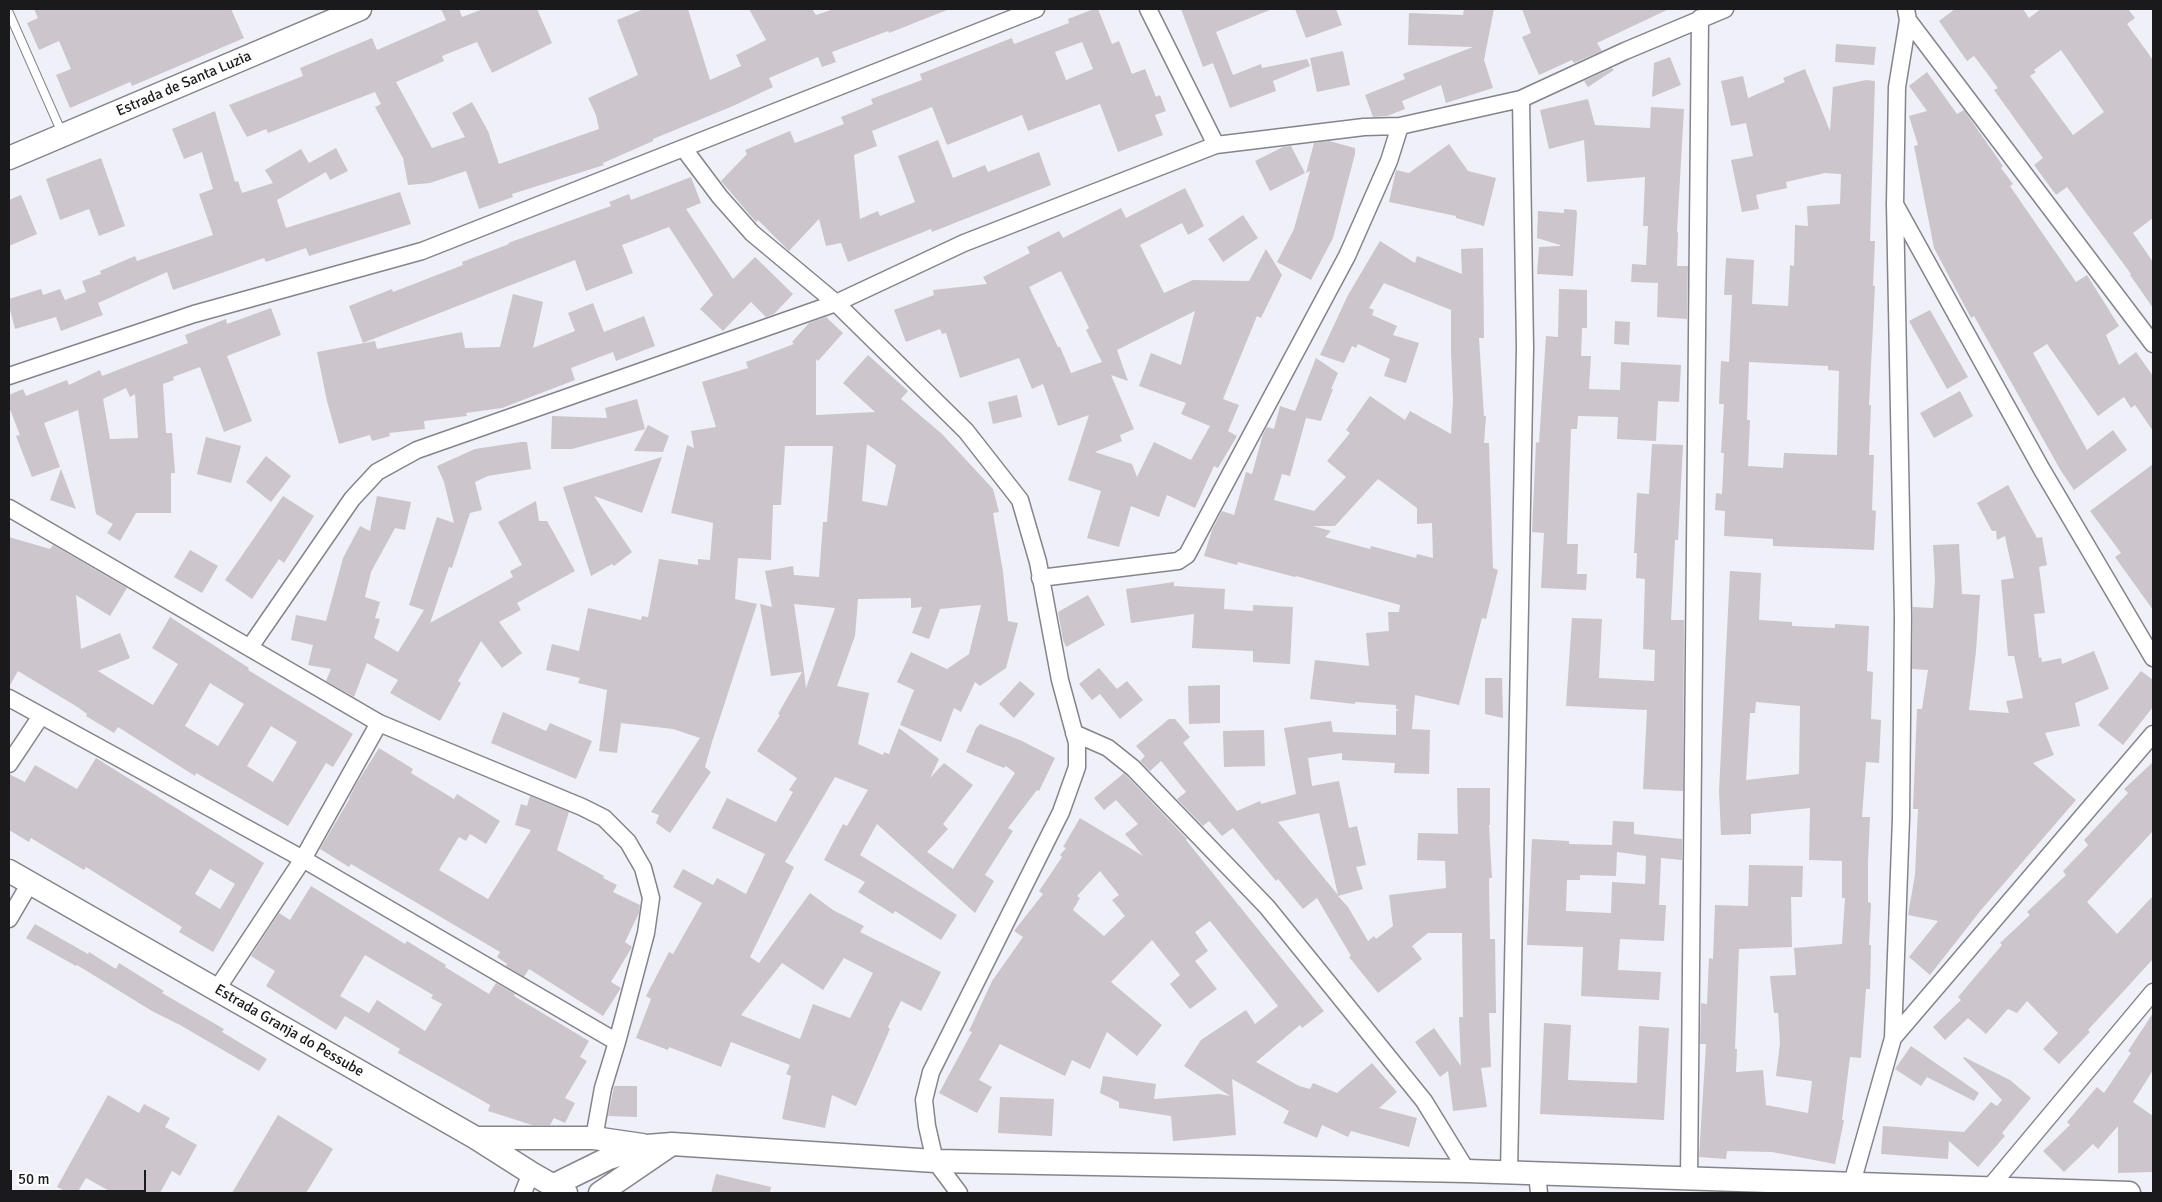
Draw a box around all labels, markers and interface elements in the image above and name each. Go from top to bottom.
street label: Estrada de Santa Luzia [114,47,254,121]
street label: Estrada Granja do Pessube [211,981,367,1081]
scale bar [12,1160,149,1192]
text: 50 m [18,1170,49,1188]

